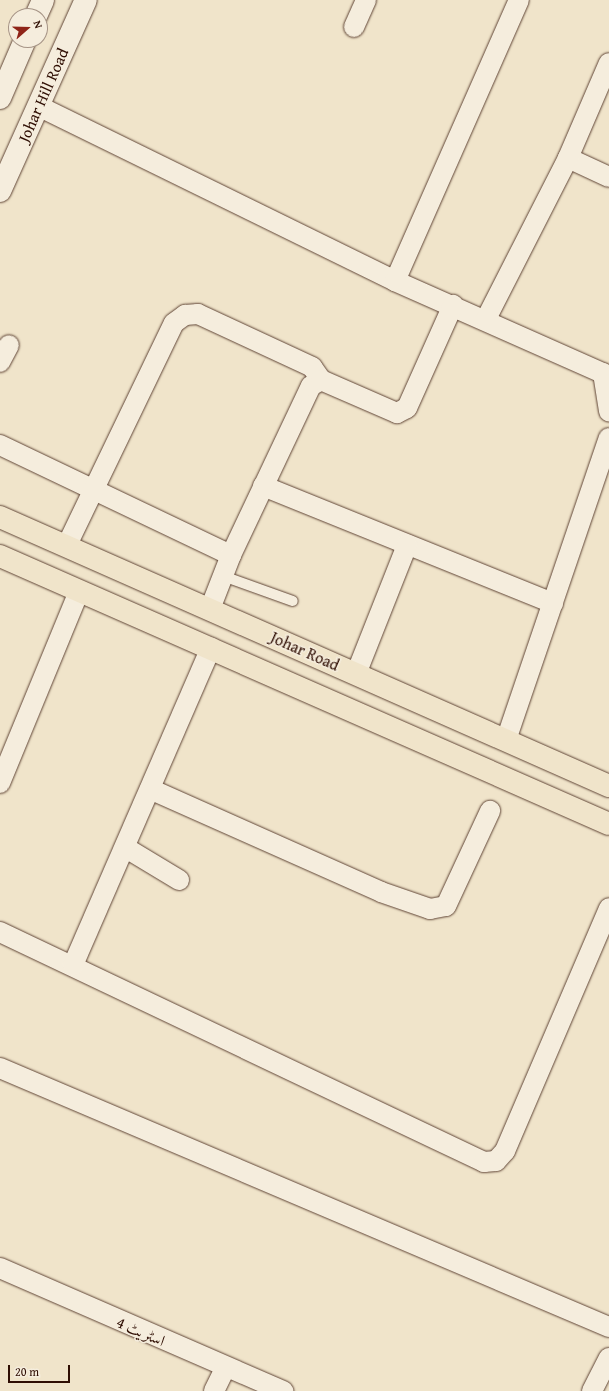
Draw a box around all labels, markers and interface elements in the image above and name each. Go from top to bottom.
north arrow [8,8,48,48]
text: N [30,18,47,30]
street label: Johar Hill Road [14,45,72,145]
street label: Johar Road [268,627,342,675]
street label: اسٹریٹ 4 [114,1312,168,1350]
scale bar [10,1357,72,1383]
text: 20 m [15,1363,39,1380]

